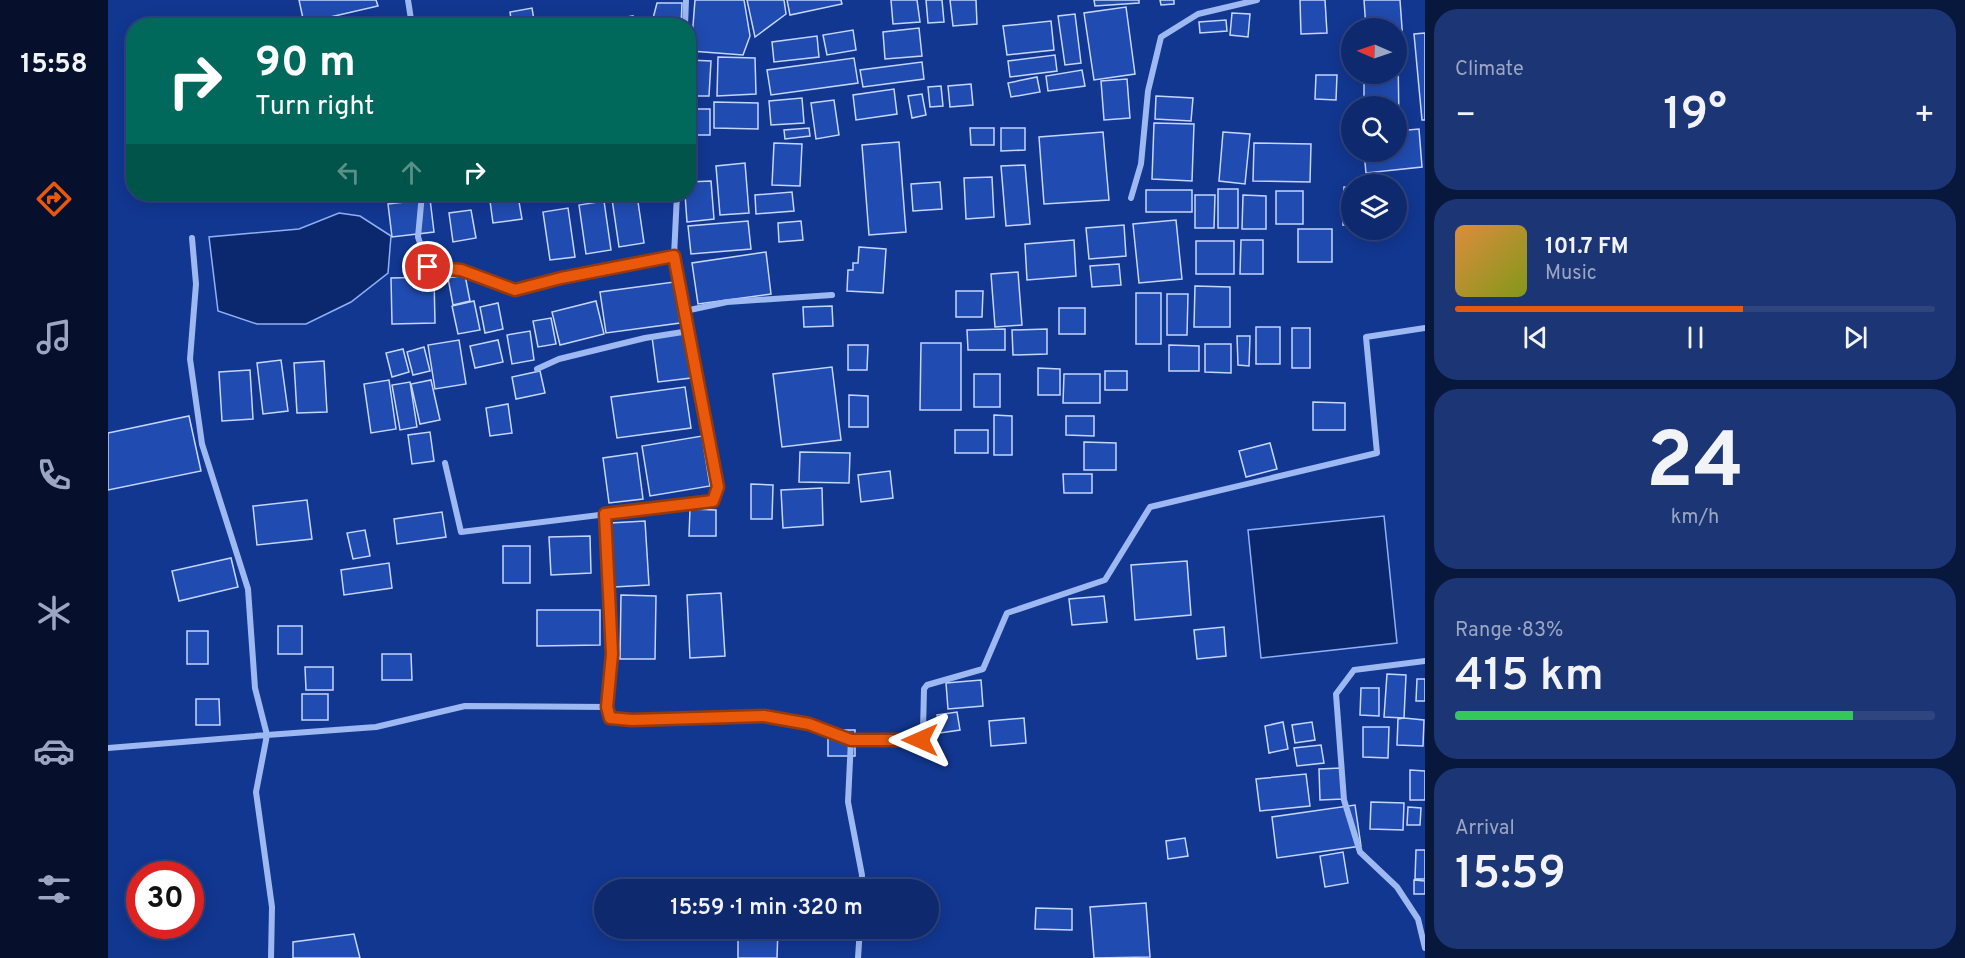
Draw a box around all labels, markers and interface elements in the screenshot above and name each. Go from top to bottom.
north arrow [1341,18,1407,84]
map controls [1341,18,1407,240]
text: 90 m [255,38,356,91]
icon: right [156,42,234,120]
text: 15:58 [20,48,88,82]
text: Climate [1455,57,1524,83]
text: 19° [1663,88,1727,145]
text: Turn right [255,90,374,124]
button: search [1341,96,1407,162]
text: − [1455,96,1476,138]
text: + [1914,96,1935,138]
icon: left [332,156,365,189]
icon: ahead [395,156,428,189]
icon: right [458,156,491,189]
button: layers [1341,174,1407,240]
icon: directions [33,178,75,220]
text: 101.7 FM [1545,234,1628,261]
pin [402,241,453,292]
icon: arrive [411,250,444,283]
text: Music [1545,261,1597,287]
icon: music [33,316,75,358]
icon: previous [1519,321,1552,354]
icon: pause [1679,321,1712,354]
icon: next [1839,321,1872,354]
text: 24 [1646,416,1744,515]
icon: phone [33,454,75,496]
text: km/h [1671,505,1719,531]
icon: climate [33,592,75,634]
text: Range · 83% [1455,618,1563,644]
text: 415 km [1455,649,1604,706]
position arrow [888,708,952,772]
icon: car [33,730,75,772]
text: Arrival [1455,816,1515,842]
text: 15:59 [1455,847,1566,904]
speed limit sign: 30 [126,861,204,939]
icon: filters [33,868,75,910]
text: 15:59 · 1 min · 320 m [670,895,863,922]

